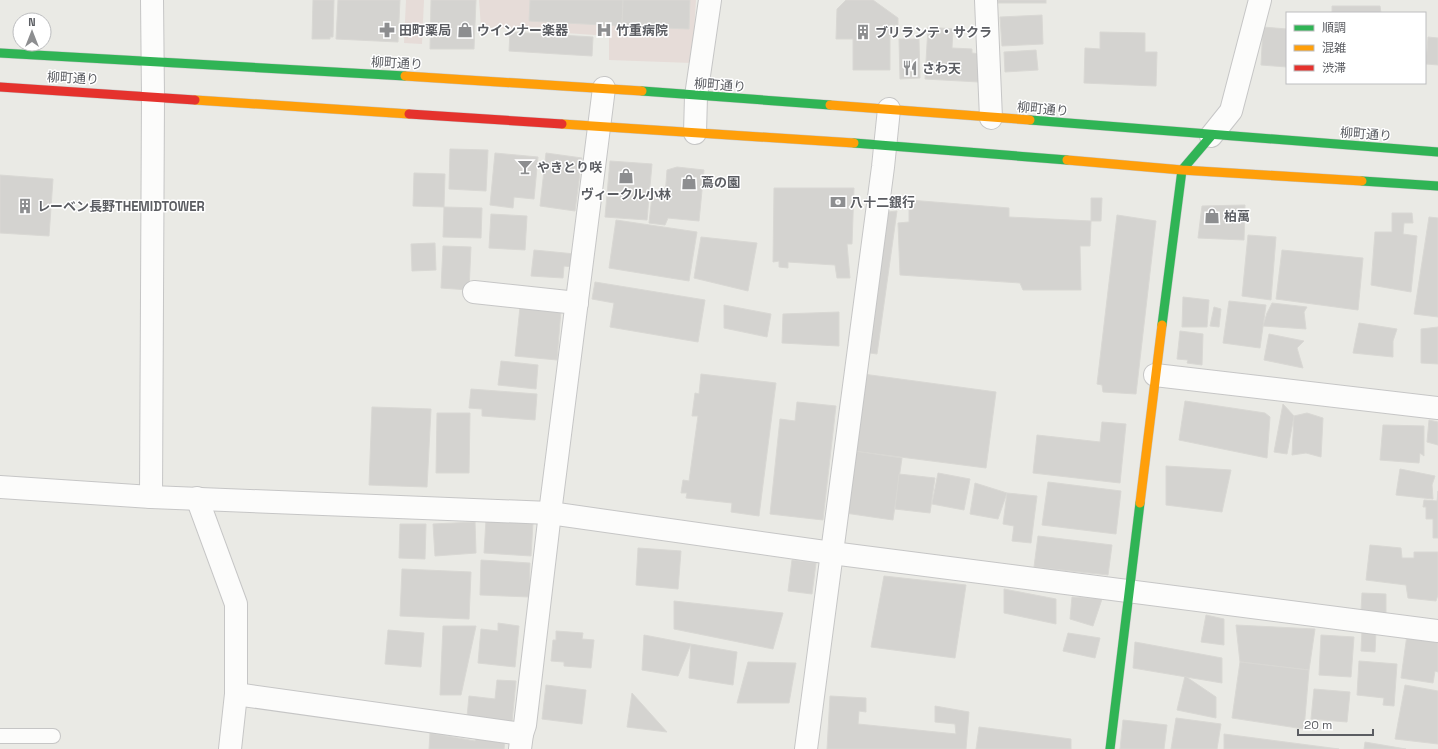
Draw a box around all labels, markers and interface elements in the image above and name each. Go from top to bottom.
north arrow [12,12,52,52]
legend [1286,12,1426,84]
text: N [28,15,36,29]
text: 順調 [1322,20,1346,36]
pharmacy icon: 田町薬局 [378,21,396,39]
shop icon: ウインナー楽器 [456,21,474,39]
hospital icon: 竹重病院 [595,21,613,39]
place label: 田町薬局 [399,22,451,39]
place label: ウインナー楽器 [477,22,569,39]
place label: 竹重病院 [616,22,668,39]
building icon: ブリランテ・サクラ [854,23,872,41]
place label: ブリランテ・サクラ [875,24,992,41]
text: 混雑 [1322,40,1346,56]
street label: 柳町通り [371,53,423,73]
restaurant icon: さわ天 [901,59,919,77]
place label: さわ天 [922,60,961,77]
text: 渋滞 [1322,60,1346,76]
street label: 柳町通り [47,68,99,88]
street label: 柳町通り [693,75,747,95]
street label: 柳町通り [1016,98,1070,120]
street label: 柳町通り [1339,124,1393,144]
bar icon: やきとり咲 [516,158,534,176]
place label: やきとり咲 [537,159,602,176]
shop icon: ヴィークル小林 [617,167,635,185]
shop icon: 蔦の園 [680,173,698,191]
place label: 蔦の園 [701,174,740,191]
place label: ヴィークル小林 [581,186,671,203]
bank icon: 八十二銀行 [829,193,847,211]
place label: 八十二銀行 [850,194,915,211]
building icon: レーベン長野THEMIDTOWER [16,197,34,215]
place label: レーベン長野THEMIDTOWER [37,198,205,215]
shop icon: 柏萬 [1203,207,1221,225]
place label: 柏萬 [1224,208,1250,225]
scale bar [1298,711,1373,737]
text: 20 m [1304,717,1332,733]

